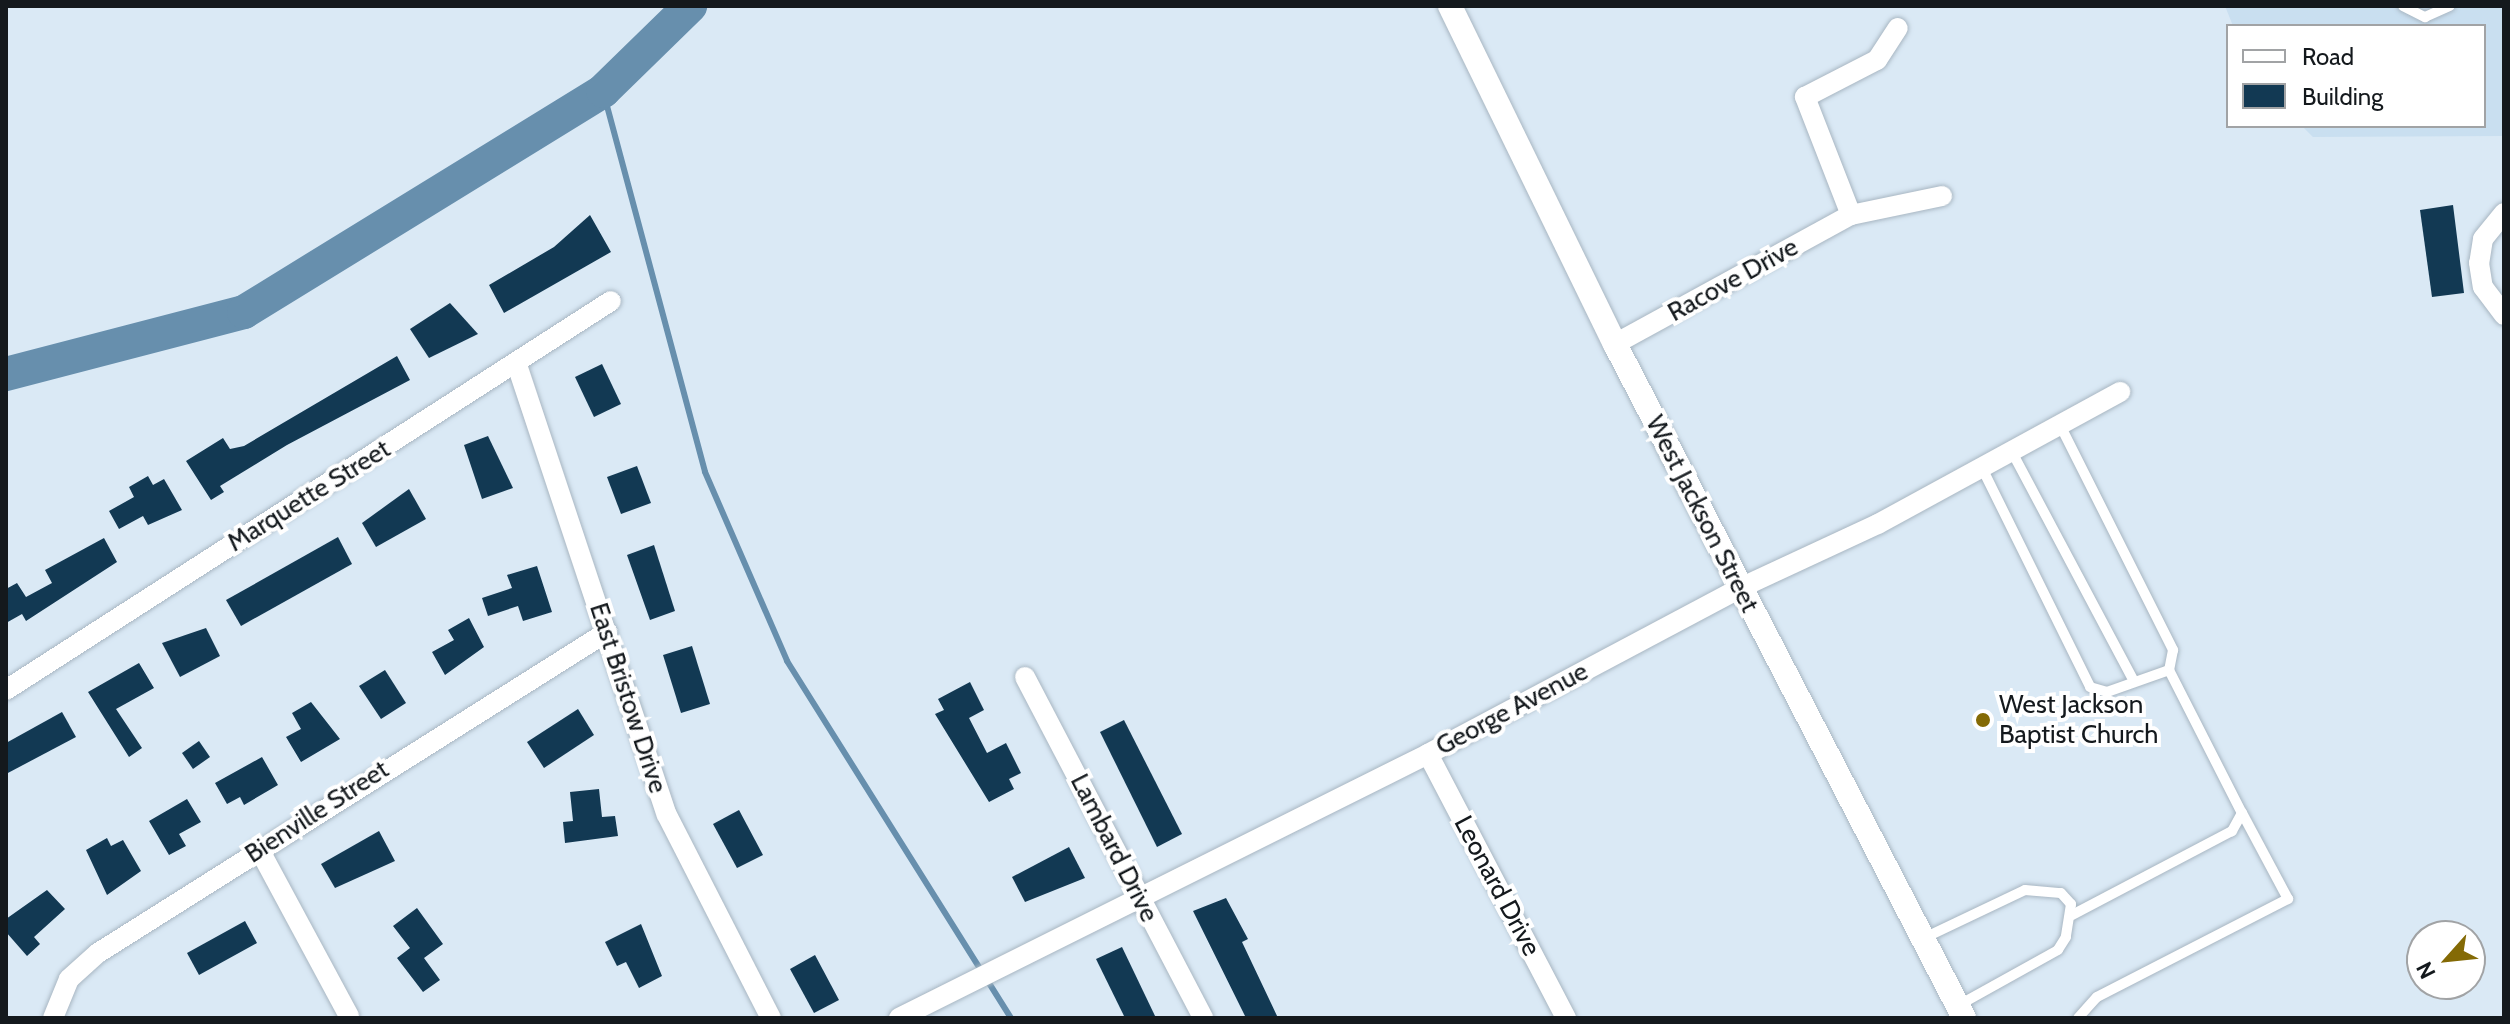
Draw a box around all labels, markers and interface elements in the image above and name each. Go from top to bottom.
legend [2226,24,2486,128]
text: Road [2302,42,2354,71]
text: Building [2302,82,2383,111]
street label: Racove Drive [1663,232,1803,328]
street label: West Jackson Street [1639,410,1765,618]
street label: Marquette Street [222,433,396,559]
street label: East Bristow Drive [583,599,673,797]
street label: George Avenue [1431,656,1593,762]
place label: West Jackson Baptist Church [1999,689,2158,750]
marker: West Jackson Baptist Church [1974,711,1992,729]
street label: Bienville Street [239,754,395,870]
street label: Lambard Drive [1063,769,1165,927]
street label: Leonard Drive [1447,811,1547,961]
north arrow [2406,920,2486,1000]
text: N [2410,957,2442,983]

